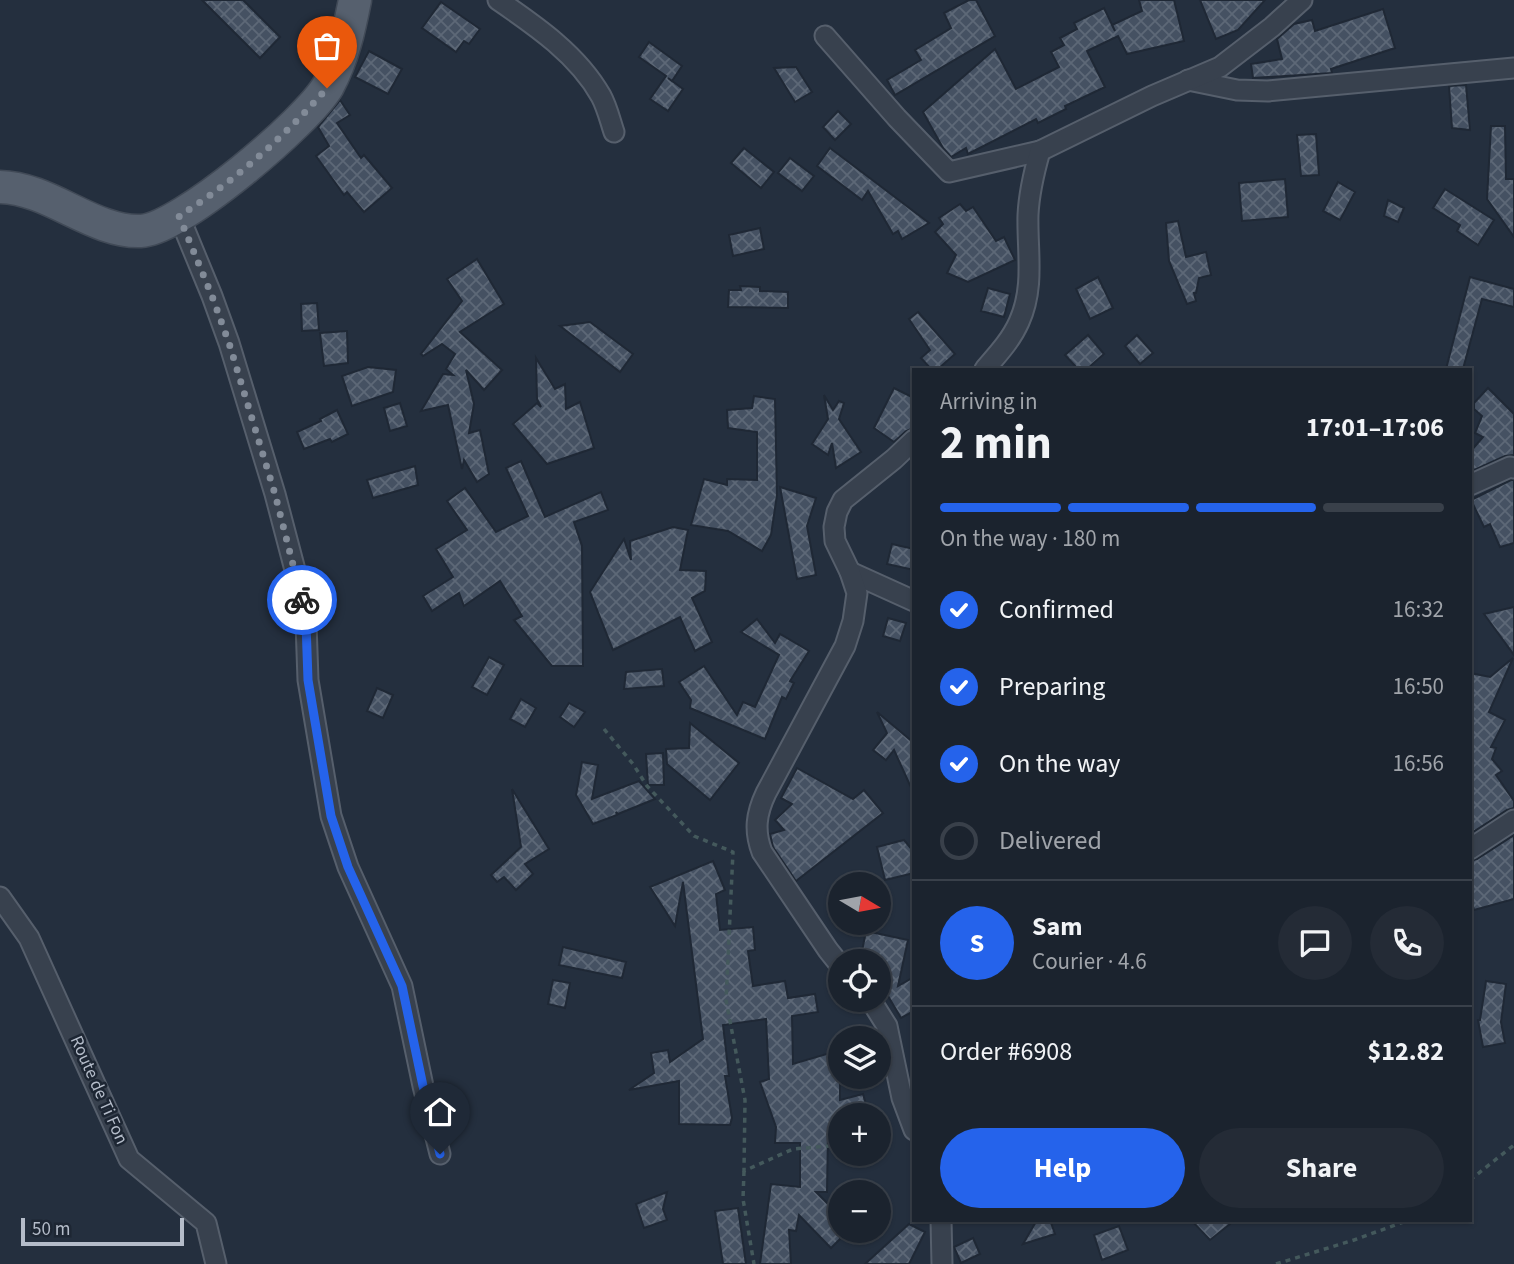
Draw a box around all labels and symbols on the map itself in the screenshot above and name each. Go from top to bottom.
pin [297,16,357,88]
courier [267,565,337,635]
north arrow [828,872,891,934]
street label: Route de Ti Fon [64,1032,134,1148]
pin [410,1082,470,1154]
scale bar [21,1215,184,1247]

